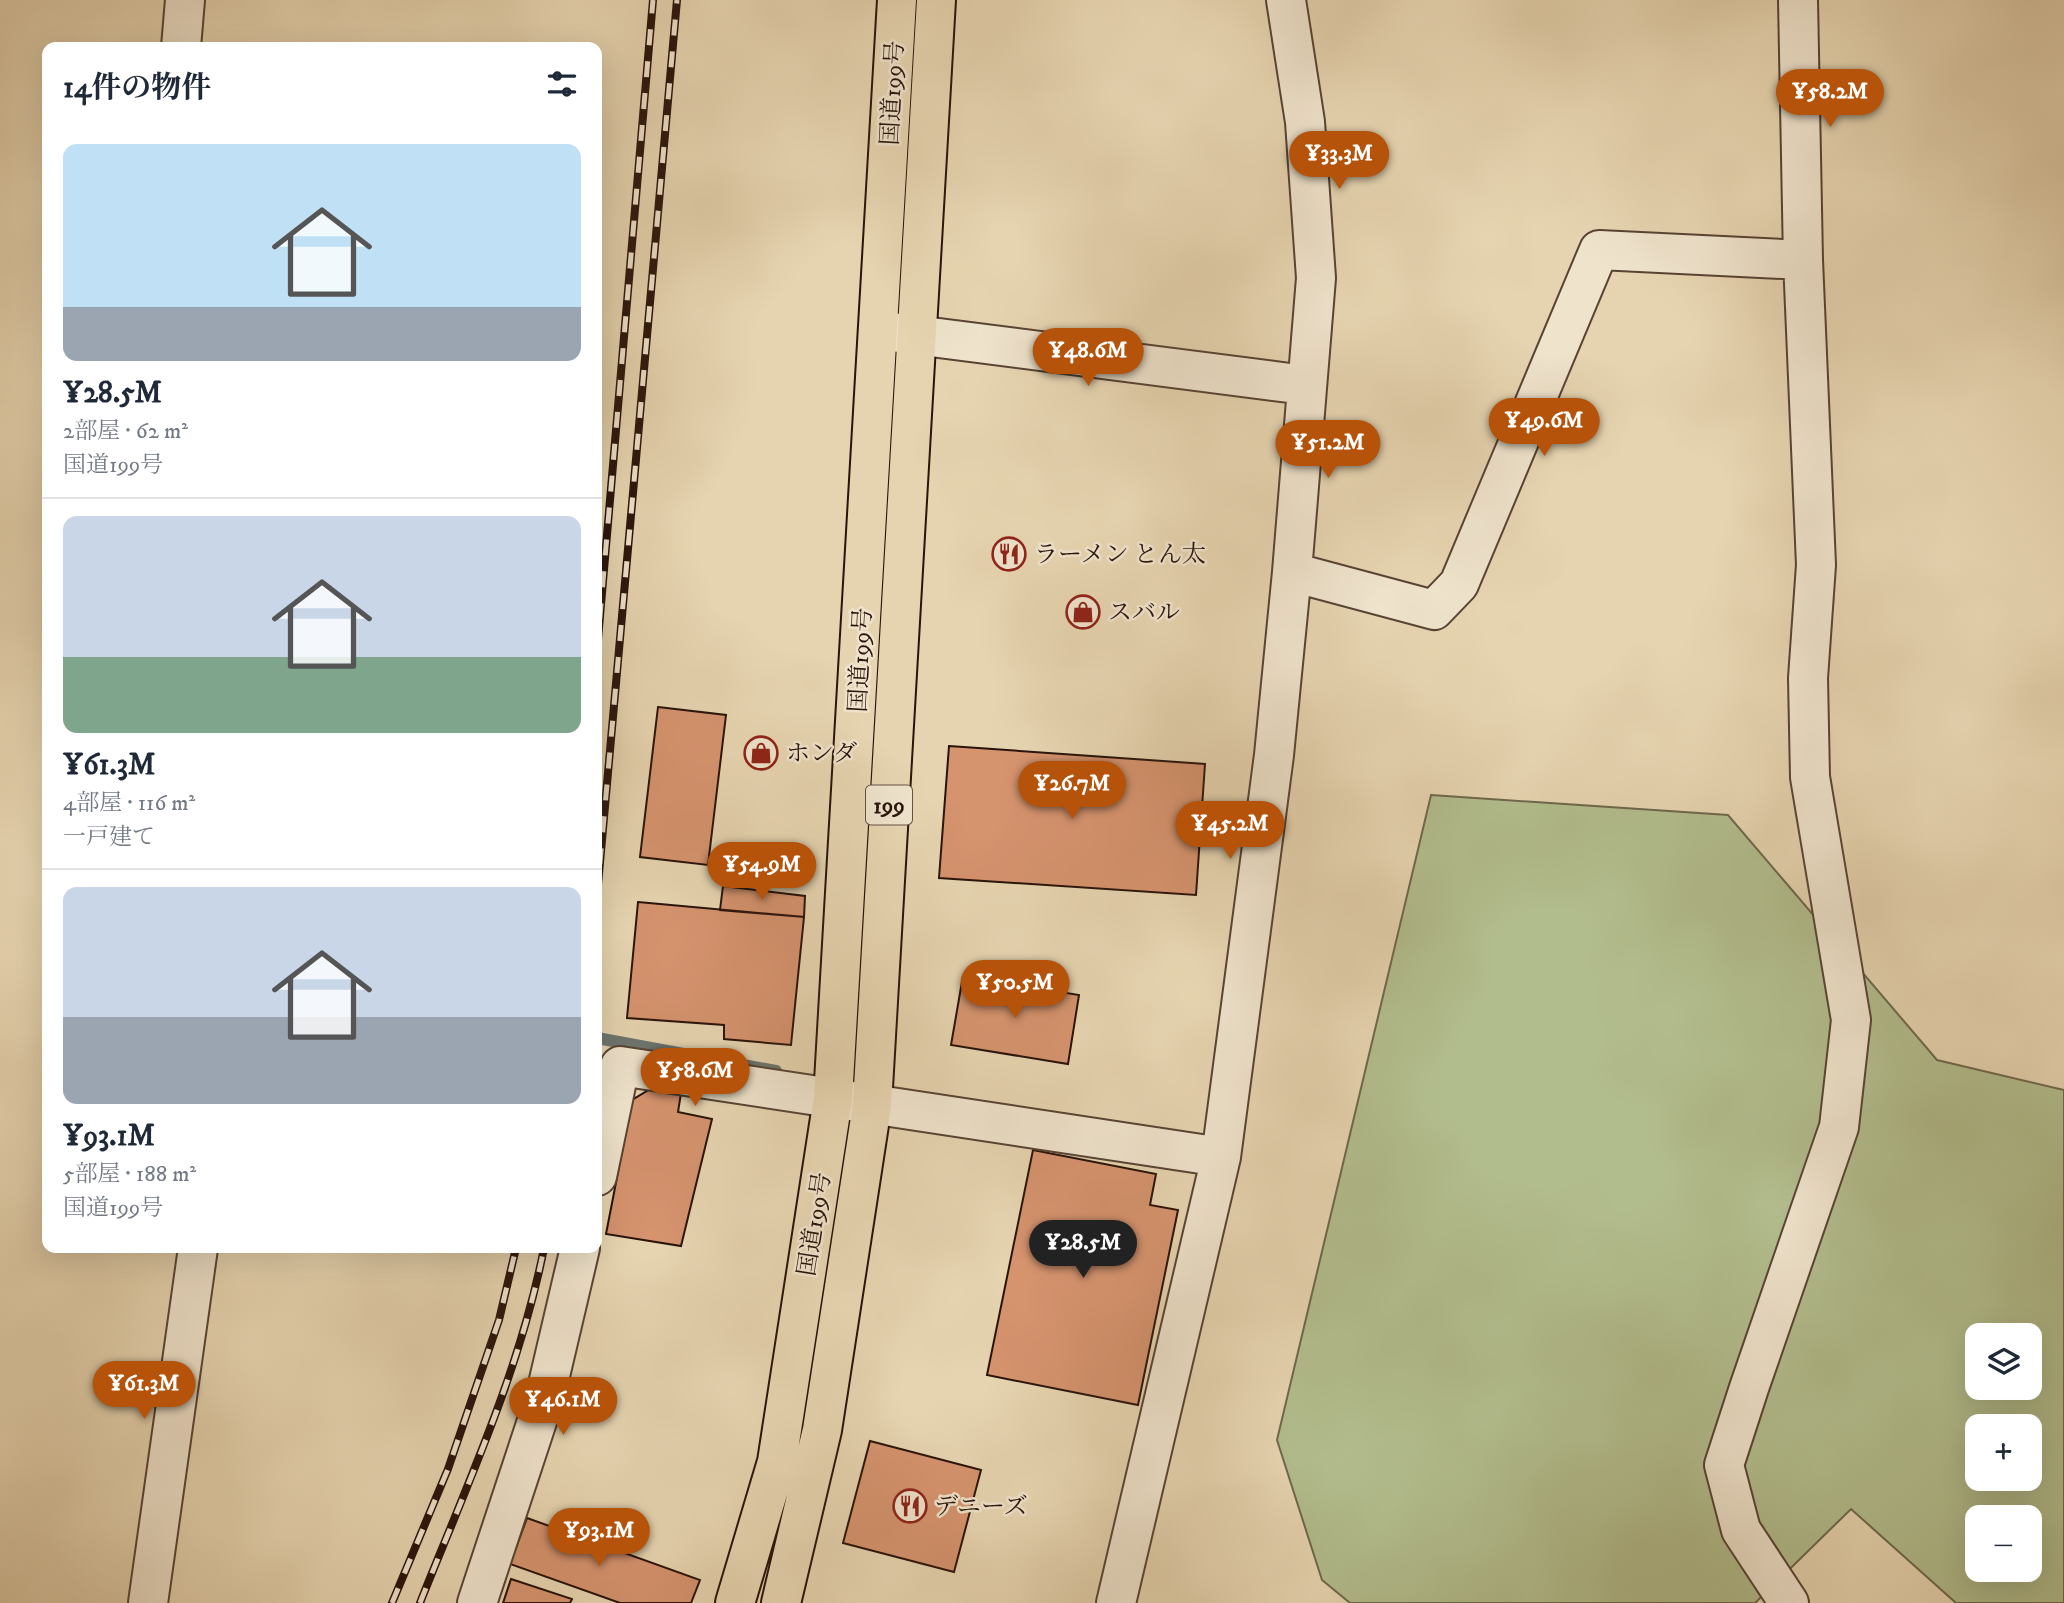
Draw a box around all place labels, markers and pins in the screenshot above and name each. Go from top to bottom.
pin: ¥58.2M [1773,69,1887,129]
pin: ¥33.3M [1282,132,1396,191]
pin: ¥48.6M [1031,328,1145,388]
pin: ¥49.6M [1487,398,1601,458]
pin: ¥51.2M [1271,420,1385,480]
restaurant icon: ラーメン とん太 [990,535,1028,573]
place label: ラーメン とん太 [1034,540,1206,570]
shop icon: スバル [1064,593,1102,631]
place label: スバル [1108,598,1180,628]
shop icon: ホンダ [742,734,780,772]
place label: ホンダ [786,739,857,769]
pin: ¥26.7M [1015,762,1129,821]
pin: ¥45.2M [1173,802,1287,861]
pin: ¥54.9M [705,842,819,902]
pin: ¥50.5M [958,960,1072,1020]
pin: ¥58.6M [638,1048,752,1108]
pin: ¥28.5M [1026,1220,1140,1280]
pin: ¥61.3M [87,1362,201,1421]
pin: ¥46.1M [506,1378,620,1437]
restaurant icon: デニーズ [891,1487,929,1525]
place label: デニーズ [934,1492,1028,1522]
pin: ¥93.1M [542,1508,656,1568]

